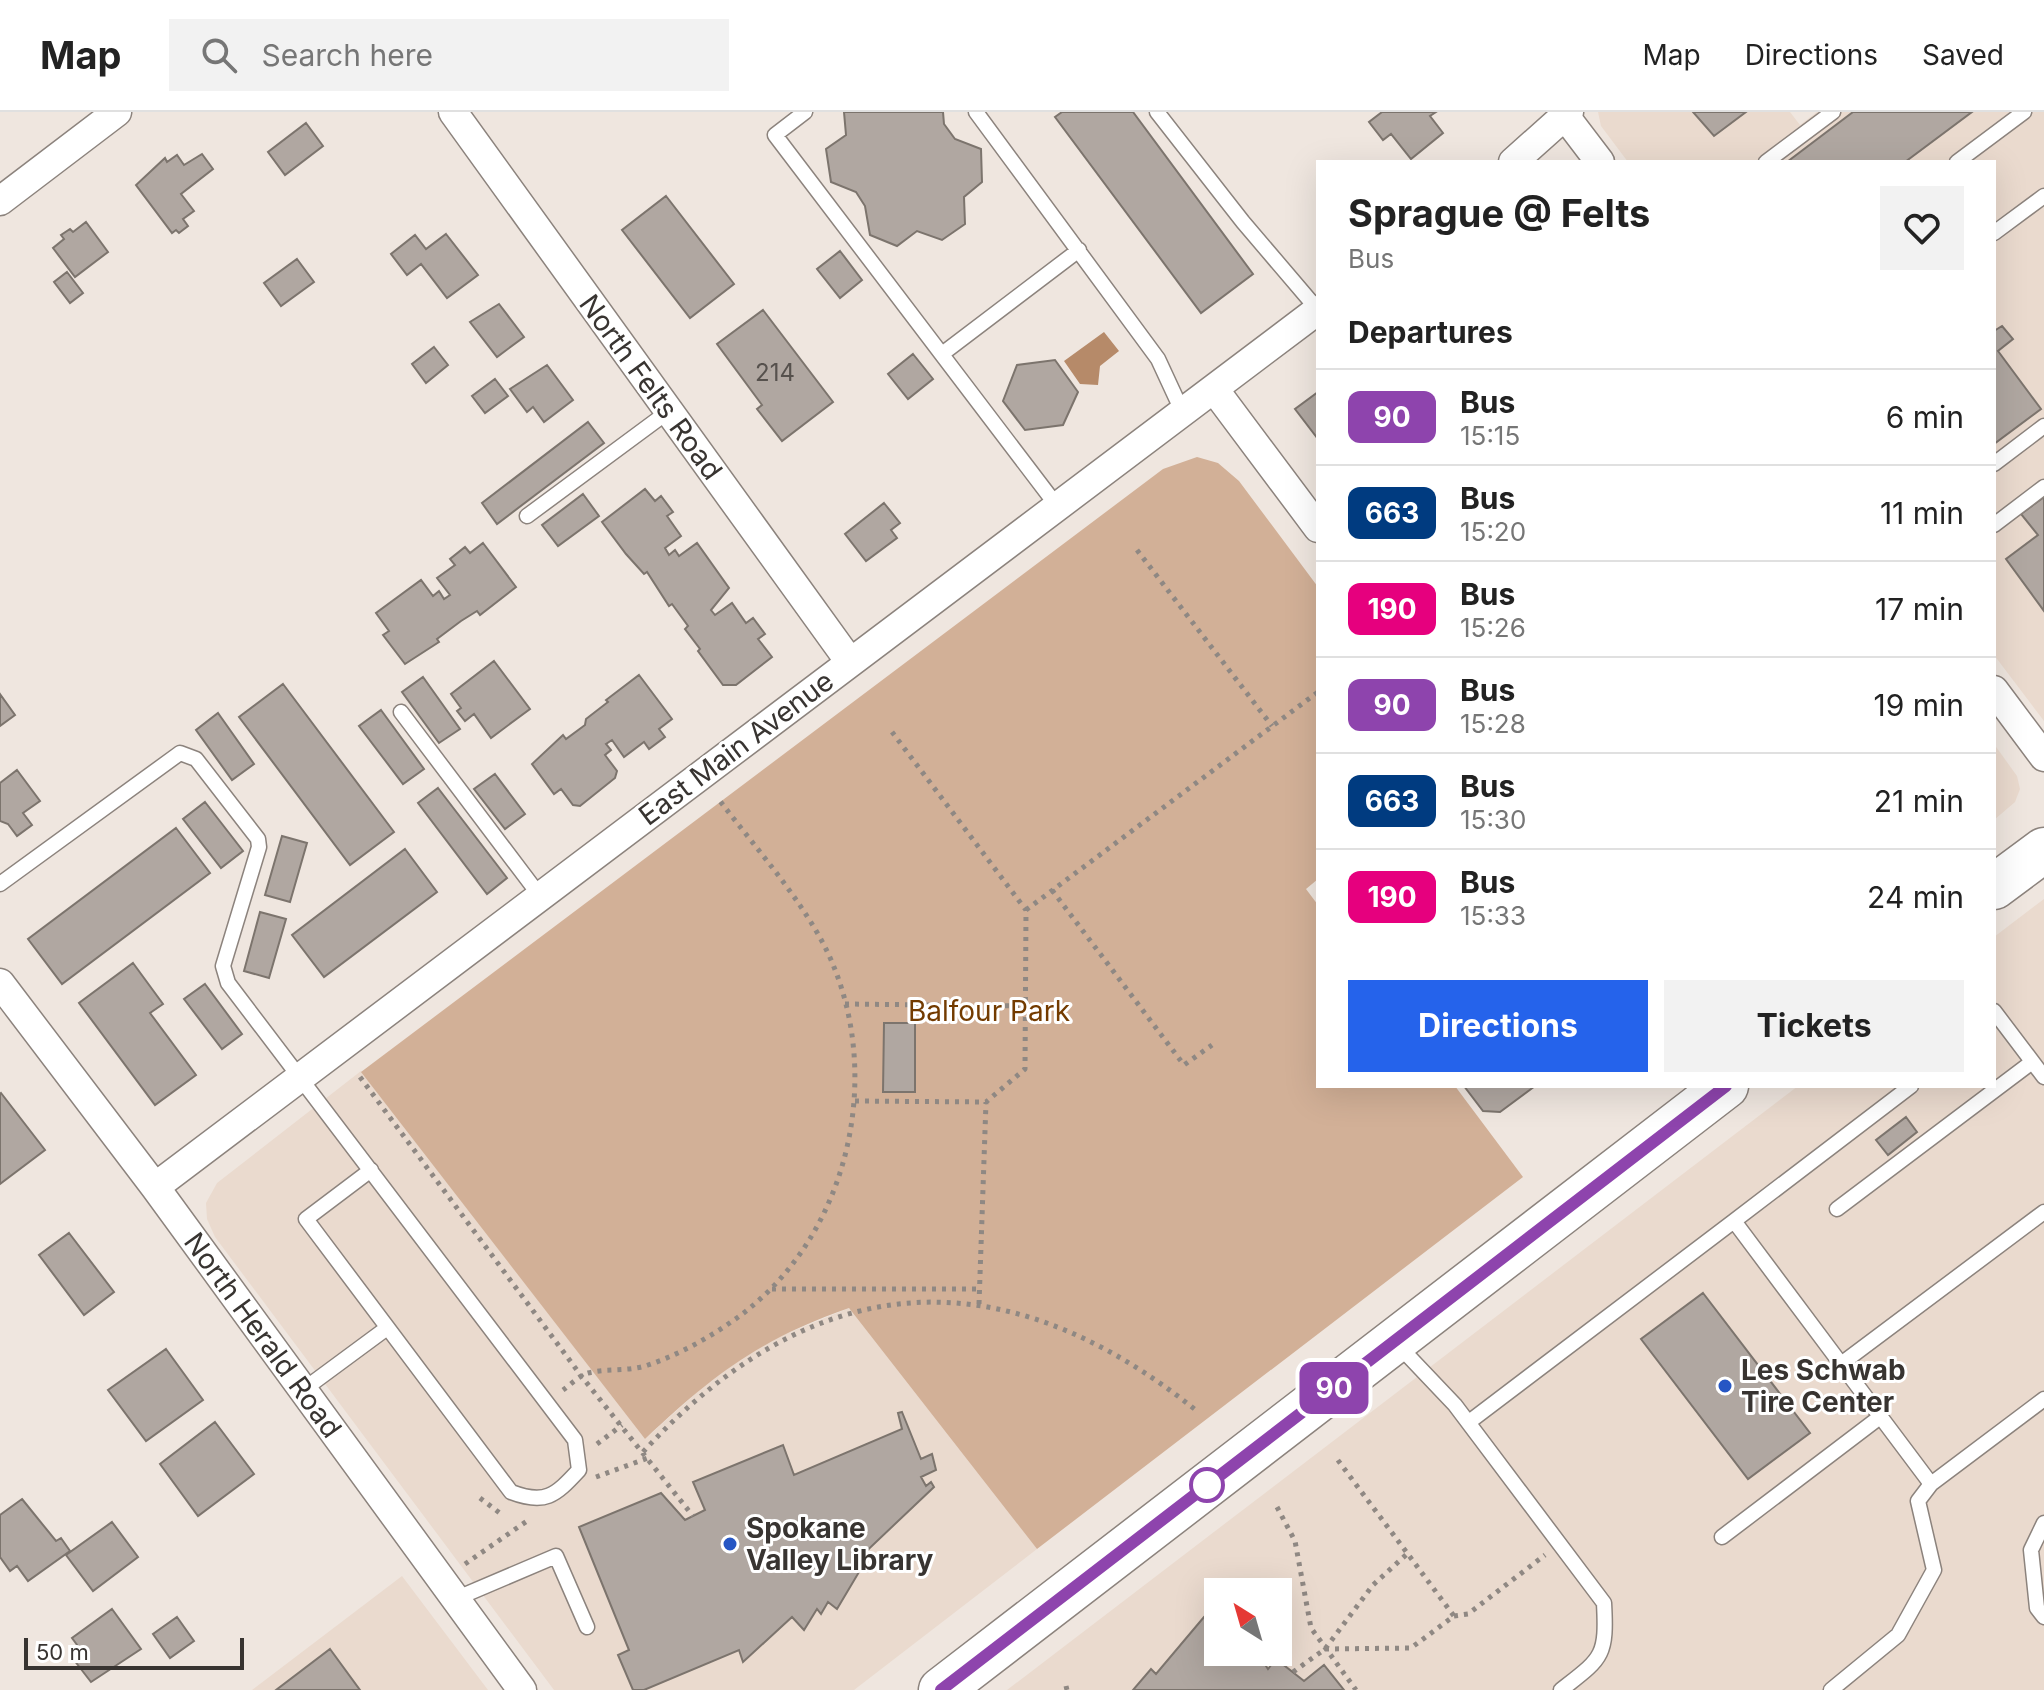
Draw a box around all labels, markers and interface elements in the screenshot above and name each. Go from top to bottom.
search box [169,19,729,91]
text: Map [40,32,121,78]
icon: search [197,33,241,77]
text: Search here [261,37,433,73]
text: Map [1642,38,1701,72]
text: Directions [1745,38,1878,72]
text: Saved [1922,38,2004,72]
button: heart [1880,186,1964,270]
text: Sprague @ Felts [1348,190,1650,236]
text: Bus [1348,243,1394,274]
street label: North Felts Road [572,288,730,486]
text: Departures [1348,314,1513,350]
house number: 214 [755,358,795,387]
text: Bus [1460,384,1515,420]
text: 6 min [1886,399,1964,435]
text: 90 [1373,400,1411,434]
text: 15:15 [1460,420,1520,451]
text: Bus [1460,480,1515,516]
text: 11 min [1880,495,1964,531]
text: 663 [1365,496,1419,530]
text: 15:20 [1460,516,1526,547]
text: Bus [1460,576,1515,612]
text: 17 min [1875,591,1964,627]
text: 190 [1367,592,1417,626]
text: 15:26 [1460,612,1526,643]
street label: East Main Avenue [632,664,840,832]
text: Bus [1460,672,1515,708]
text: 19 min [1873,687,1964,723]
text: 90 [1373,688,1411,722]
text: 15:28 [1460,708,1526,739]
text: Bus [1460,768,1515,804]
text: 21 min [1874,783,1964,819]
text: 663 [1365,784,1419,818]
text: 15:30 [1460,804,1526,835]
text: Bus [1460,864,1515,900]
text: 24 min [1867,879,1964,915]
text: 190 [1367,880,1417,914]
text: 15:33 [1460,900,1526,931]
button: Directions [1348,980,1648,1072]
button: Tickets [1664,980,1964,1072]
park label: Balfour Park [908,994,1070,1028]
street label: North Herald Road [177,1226,349,1444]
place label: Les Schwab Tire Center [1741,1353,1906,1419]
line badge: 90 [1298,1362,1370,1414]
text: 90 [1315,1371,1353,1405]
marker: Les Schwab Tire Center [1716,1377,1734,1395]
unlabelled marker [1190,1468,1224,1502]
place label: Spokane Valley Library [746,1511,934,1577]
marker: Spokane Valley Library [721,1535,739,1553]
north arrow [1204,1578,1292,1666]
map controls [1204,1578,1292,1666]
scale bar [24,1634,244,1670]
text: 50 m [36,1639,89,1665]

